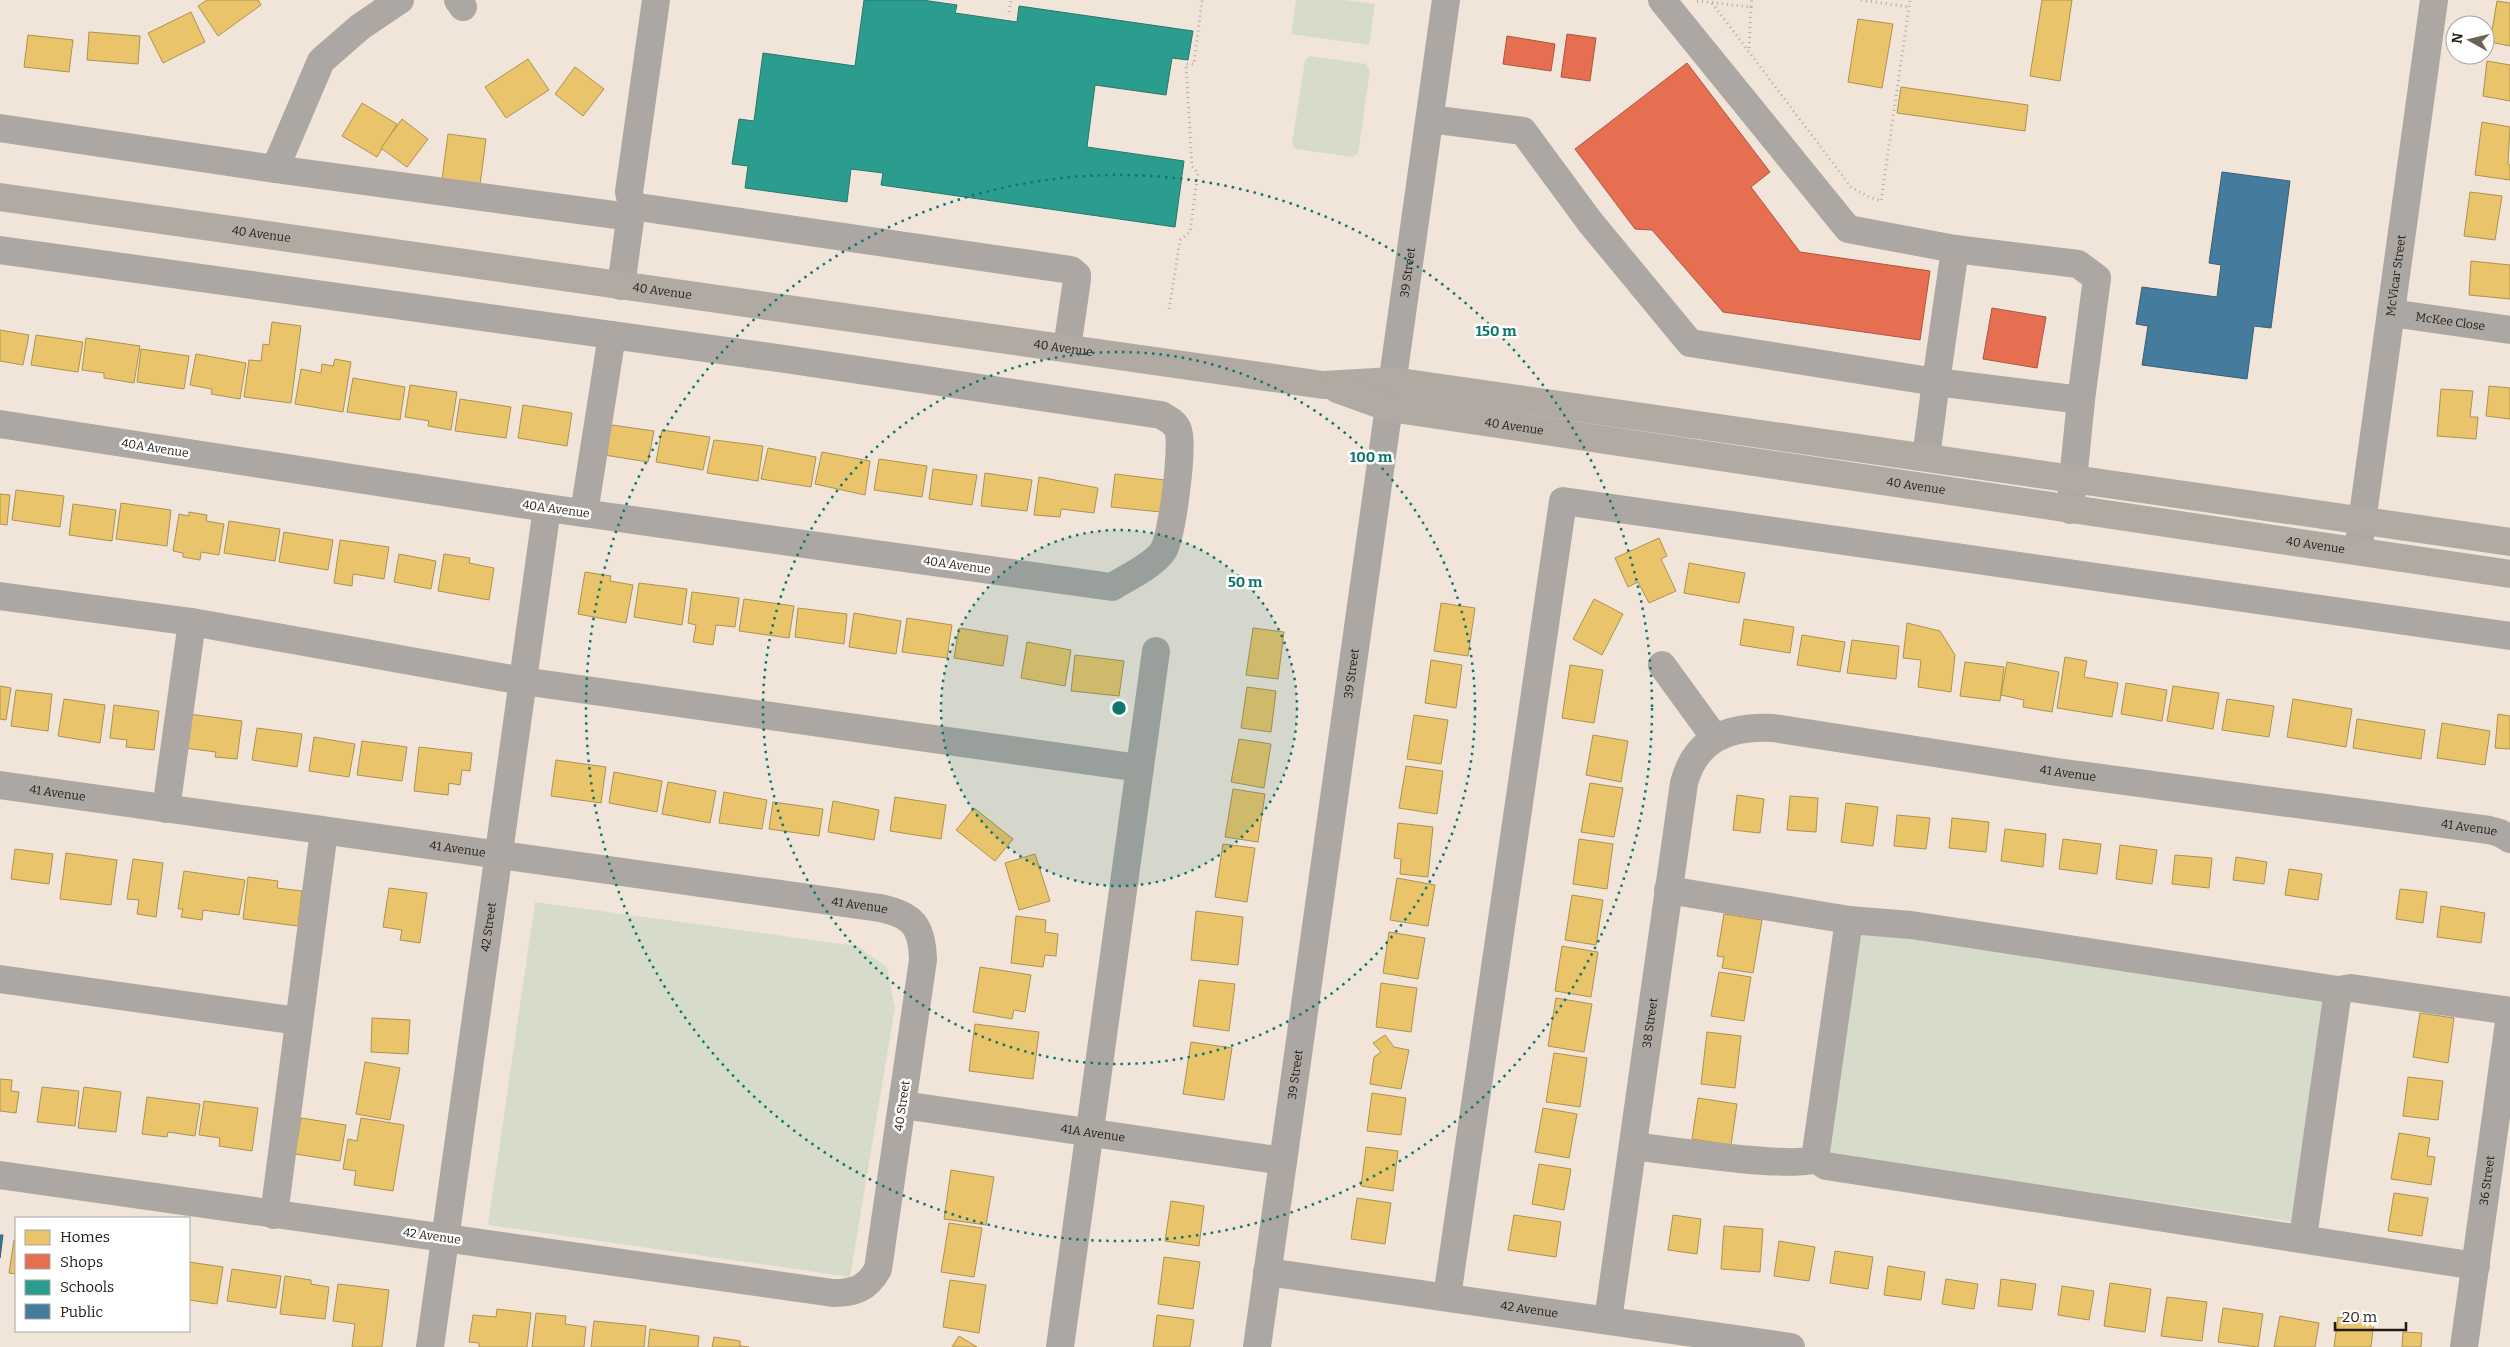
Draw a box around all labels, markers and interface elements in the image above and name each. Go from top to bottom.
north arrow [2445,15,2495,65]
text: N [2448,32,2467,45]
street label: 40 Avenue [231,223,292,245]
street label: McVicar Street [2383,233,2409,317]
street label: 39 Street [1397,246,1418,298]
street label: 40 Avenue [632,280,693,302]
street label: McKee Close [2415,310,2486,333]
text: 150 m [1475,322,1517,340]
street label: 40 Avenue [1033,337,1094,359]
street label: 40 Avenue [1484,415,1545,438]
street label: 40A Avenue [120,436,190,460]
text: 100 m [1350,448,1393,466]
street label: 40 Avenue [1886,475,1946,497]
street label: 40A Avenue [521,497,591,521]
street label: 40 Avenue [2285,534,2346,556]
street label: 40A Avenue [922,553,992,577]
text: 50 m [1228,573,1263,591]
street label: 39 Street [1341,647,1362,699]
centre of rings [1110,699,1128,717]
street label: 41 Avenue [2039,762,2097,784]
street label: 41 Avenue [28,782,86,804]
street label: 41 Avenue [2440,817,2499,839]
street label: 41 Avenue [429,838,487,860]
street label: 41 Avenue [831,894,889,917]
street label: 42 Street [478,901,499,953]
street label: 38 Street [1640,996,1661,1049]
street label: 39 Street [1285,1048,1306,1101]
street label: 40 Street [892,1079,913,1132]
street label: 41A Avenue [1060,1121,1126,1145]
street label: 36 Street [2477,1154,2498,1206]
legend [15,1217,190,1332]
street label: 42 Avenue [402,1225,462,1247]
text: Homes [60,1228,110,1246]
text: Shops [60,1253,103,1271]
text: Schools [60,1278,114,1296]
street label: 42 Avenue [1500,1298,1559,1321]
scale bar [2335,1300,2406,1332]
text: Public [60,1303,104,1321]
text: 20 m [2342,1308,2378,1326]

